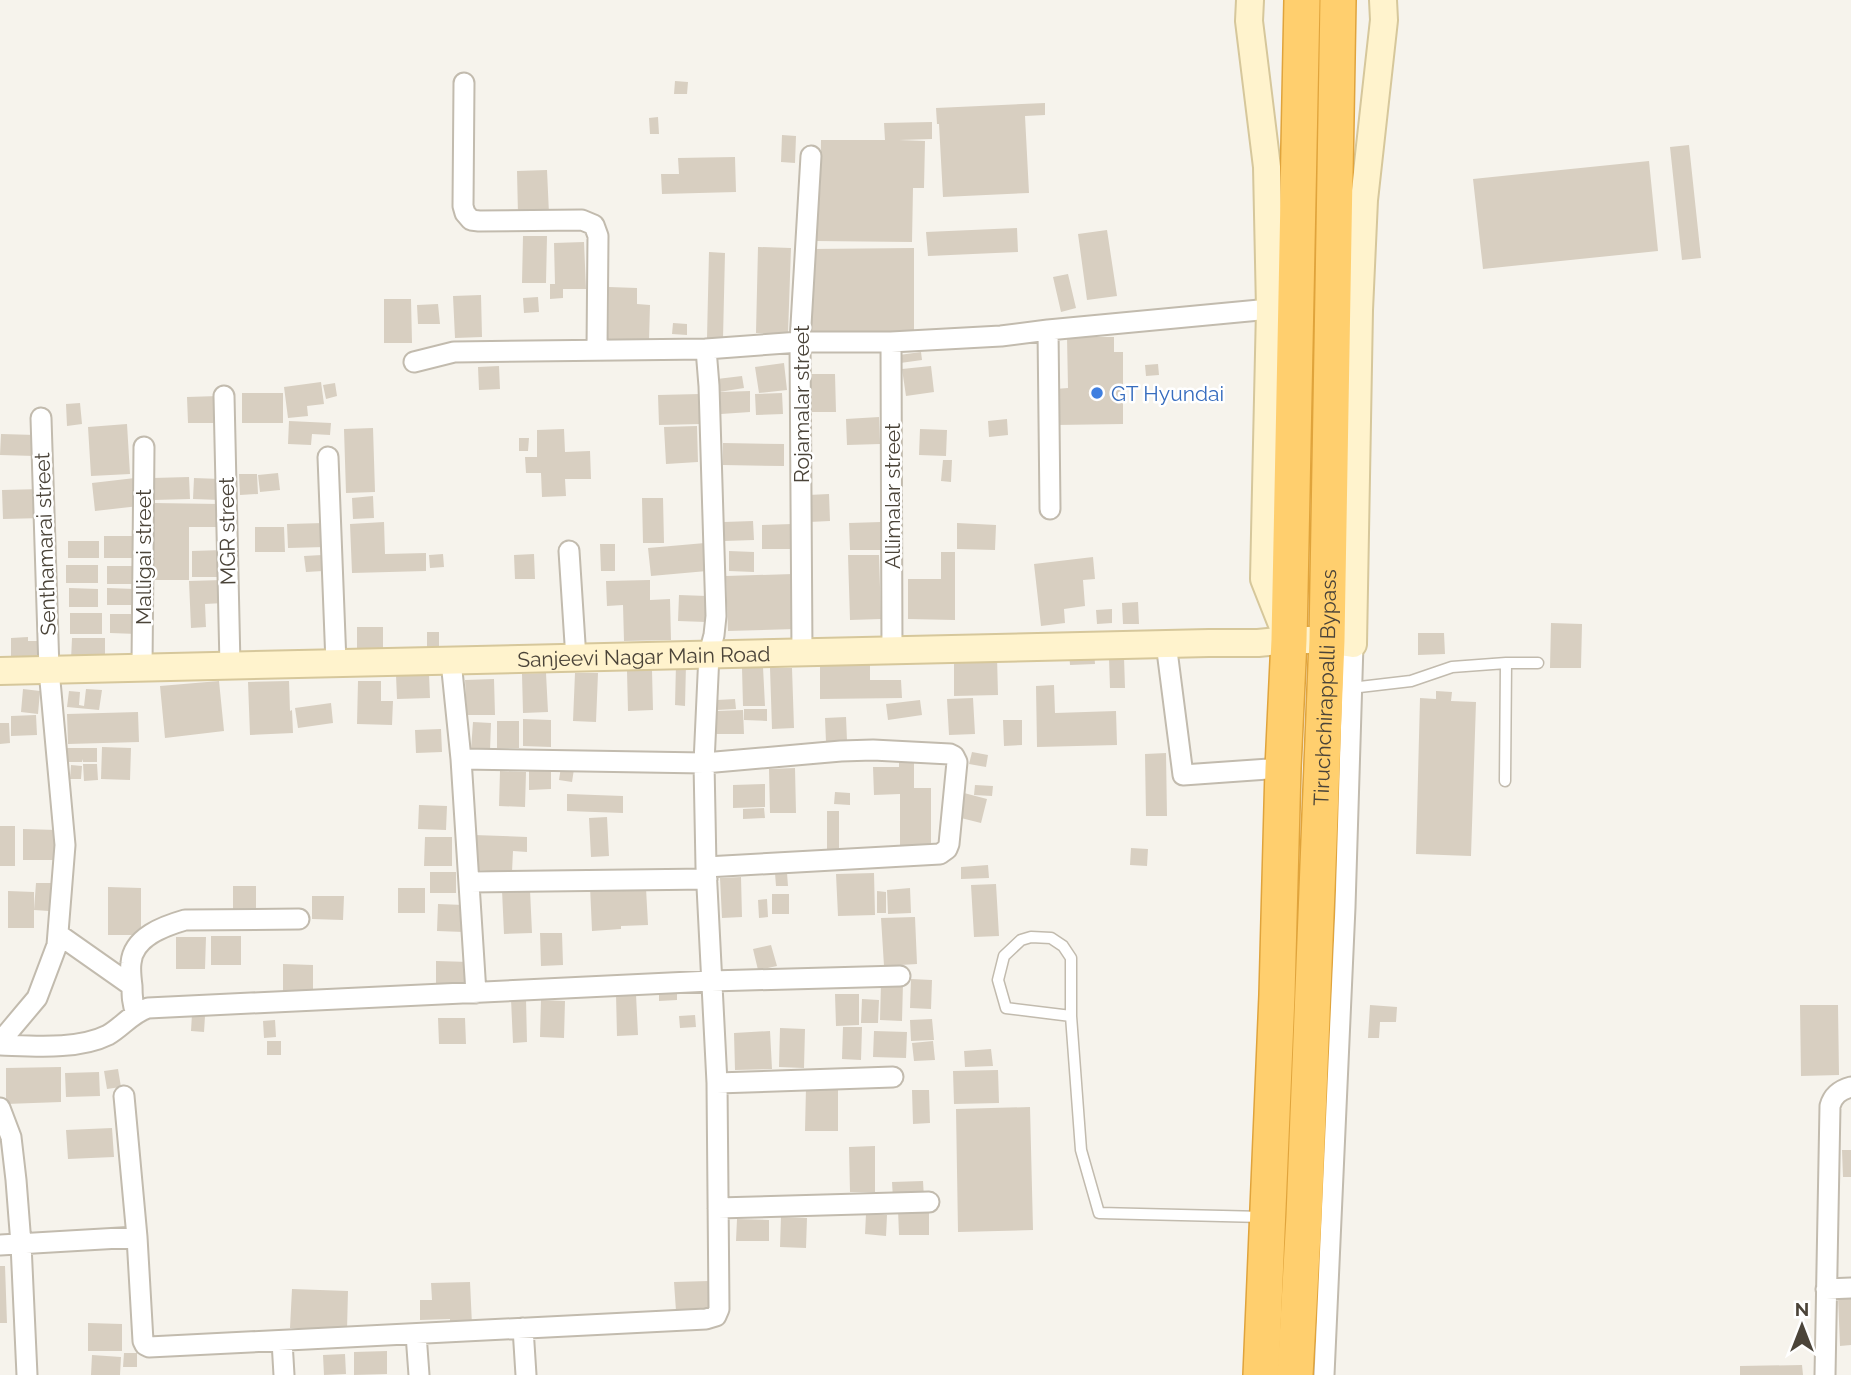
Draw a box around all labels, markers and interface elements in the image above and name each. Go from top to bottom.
street label: Rojamalar street [789,325,814,483]
place label: GT Hyundai [1111,381,1224,406]
marker: GT Hyundai [1089,385,1105,401]
street label: Allimalar street [880,423,905,569]
street label: Senthamarai street [29,452,61,636]
street label: MGR street [214,477,240,585]
street label: Malligai street [131,489,156,625]
street label: Tiruchchirappalli Bypass [1308,569,1341,807]
street label: Sanjeevi Nagar Main Road [517,641,771,672]
north arrow [1767,1291,1837,1361]
text: N [1795,1298,1809,1320]

